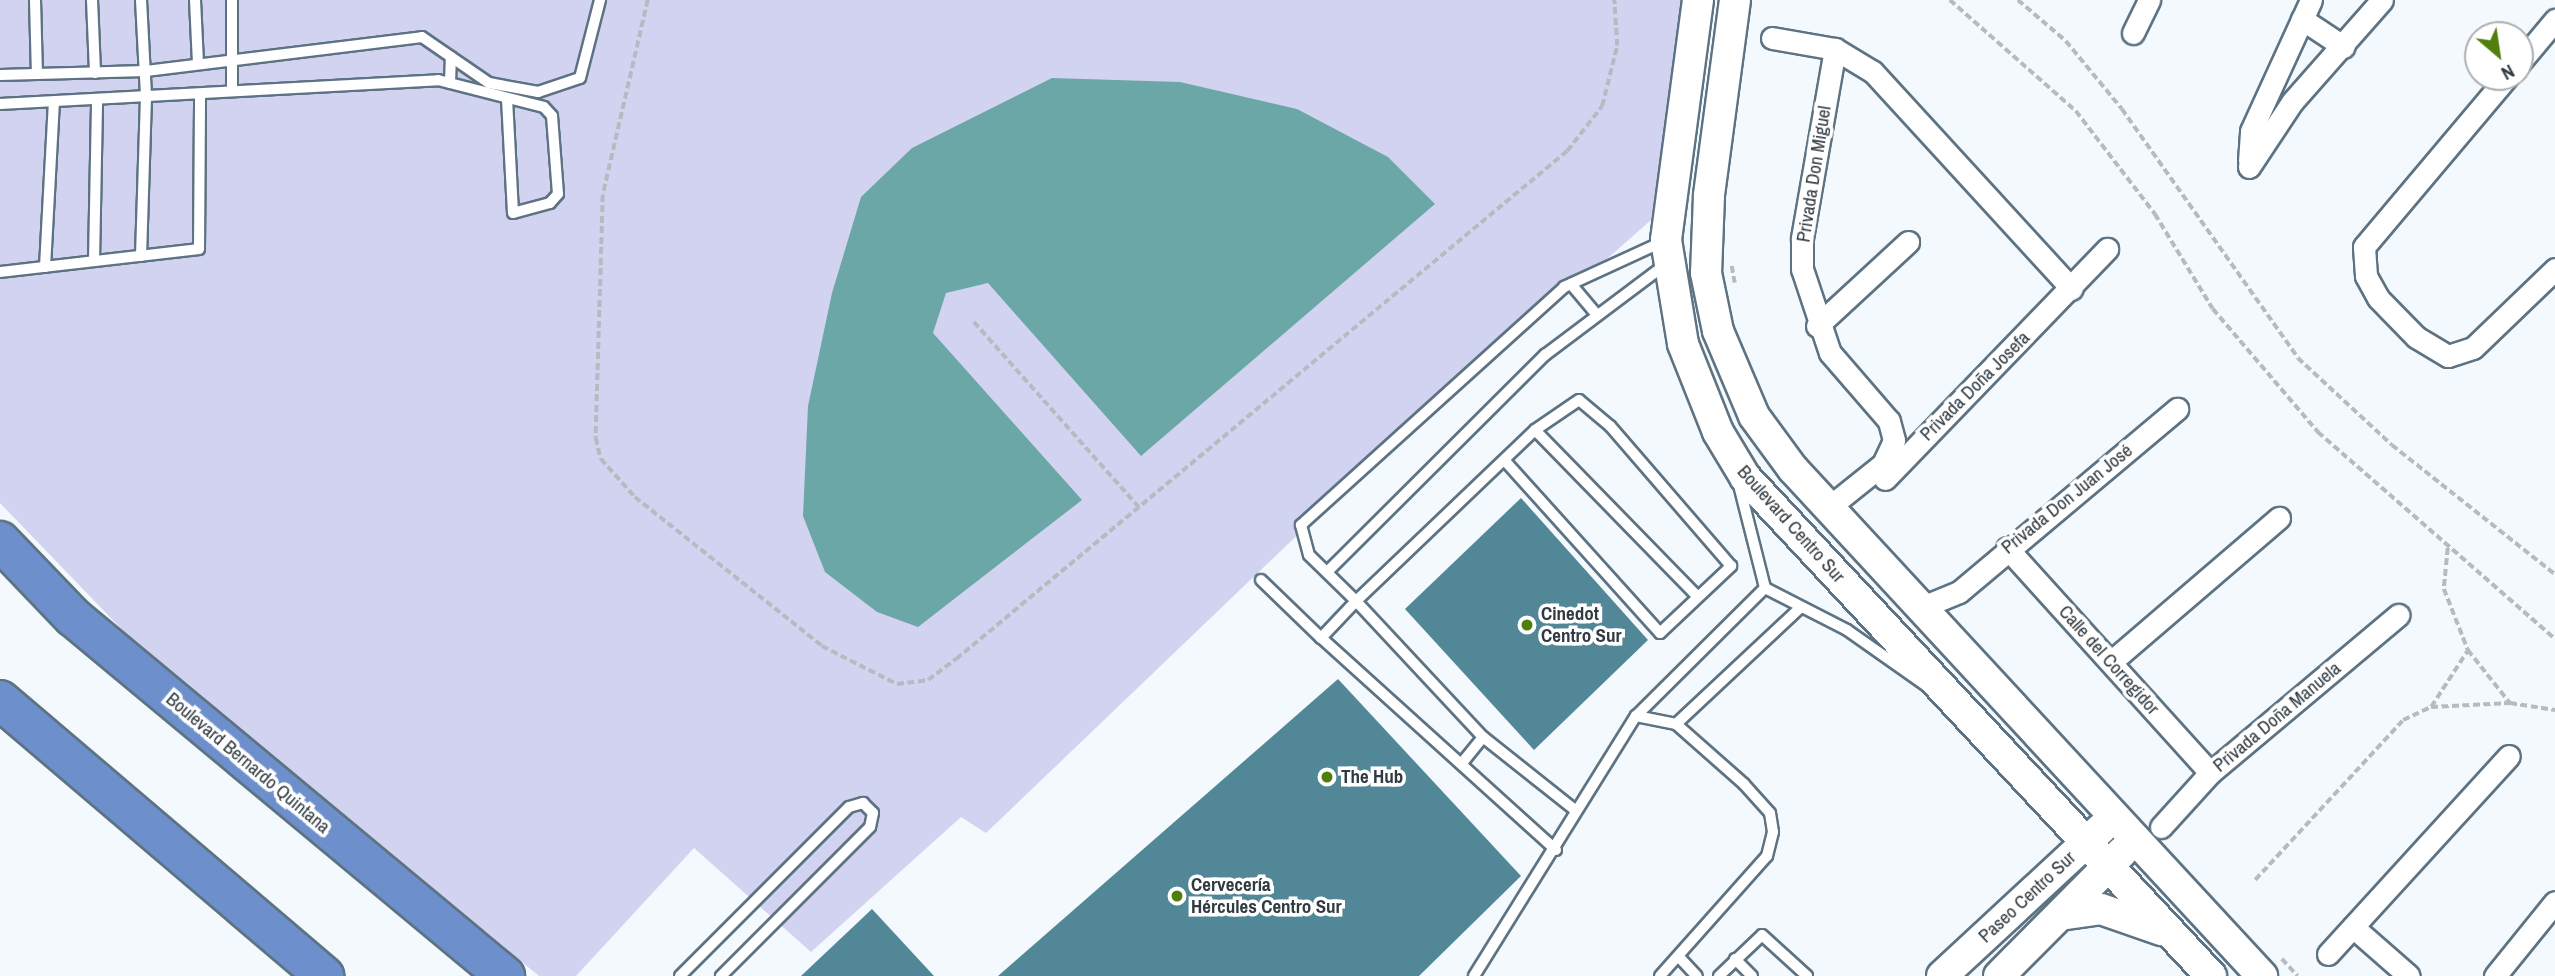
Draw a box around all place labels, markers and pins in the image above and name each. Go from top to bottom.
place label: Cinedot Centro Sur [1541,603,1622,647]
marker: Cinedot Centro Sur [1519,617,1535,633]
place label: The Hub [1341,766,1403,788]
marker: The Hub [1319,769,1335,785]
place label: Cervecería Hércules Centro Sur [1191,874,1342,918]
marker: Cervecería Hércules Centro Sur [1169,888,1185,904]

